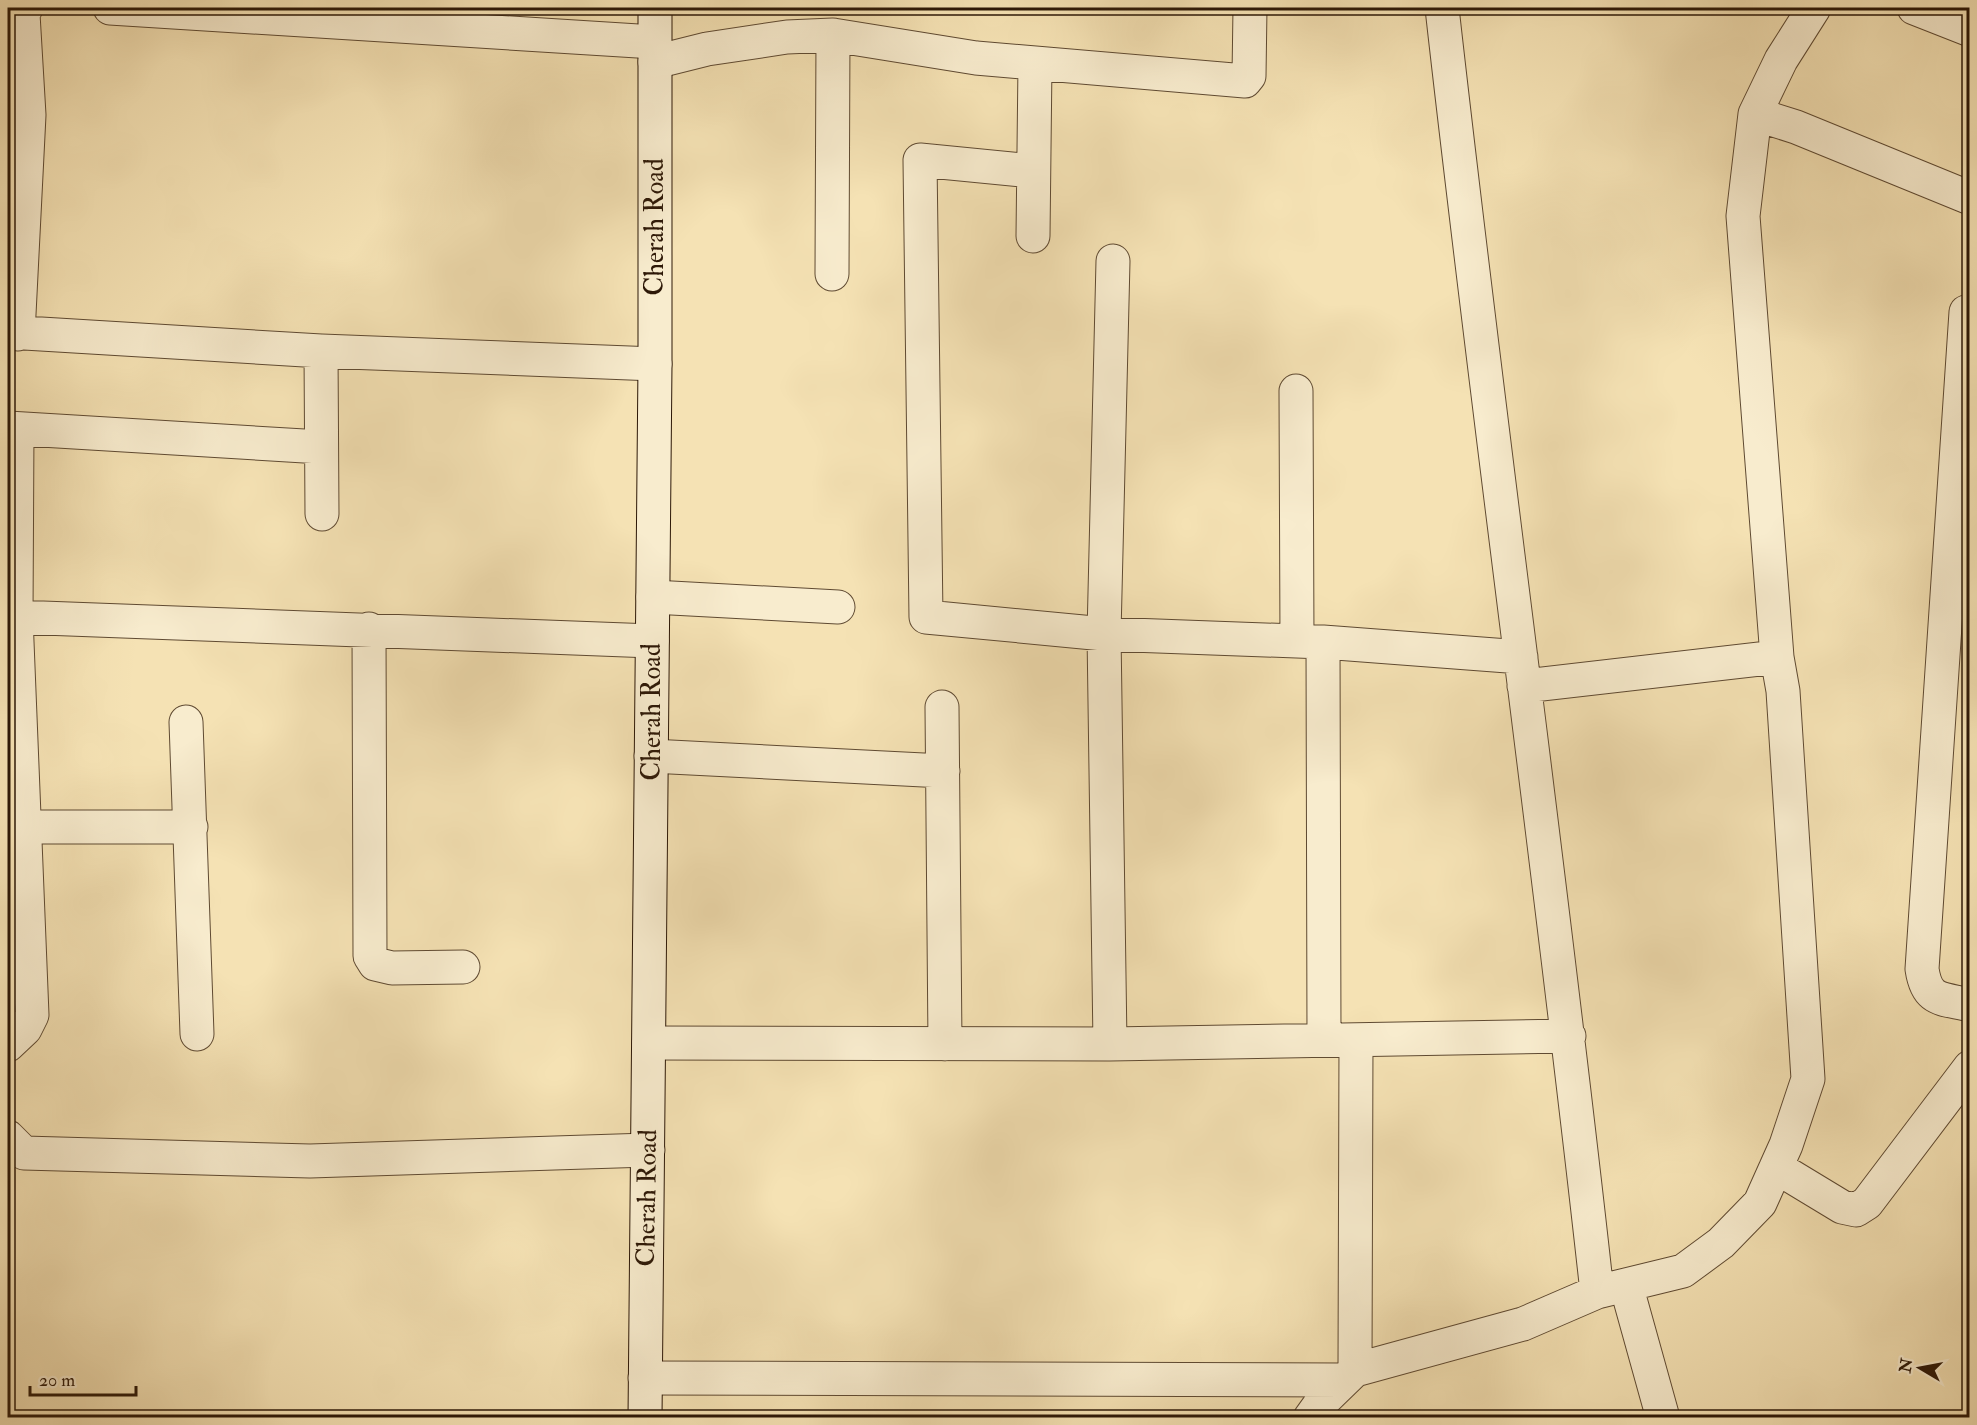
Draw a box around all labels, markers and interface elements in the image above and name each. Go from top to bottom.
street label: Cherah Road [639,158,671,296]
street label: Cherah Road [636,643,668,781]
street label: Cherah Road [630,1129,664,1267]
north arrow [1890,1338,1950,1398]
text: N [1895,1356,1917,1375]
scale bar [30,1359,136,1397]
text: 20 m [39,1369,75,1392]

